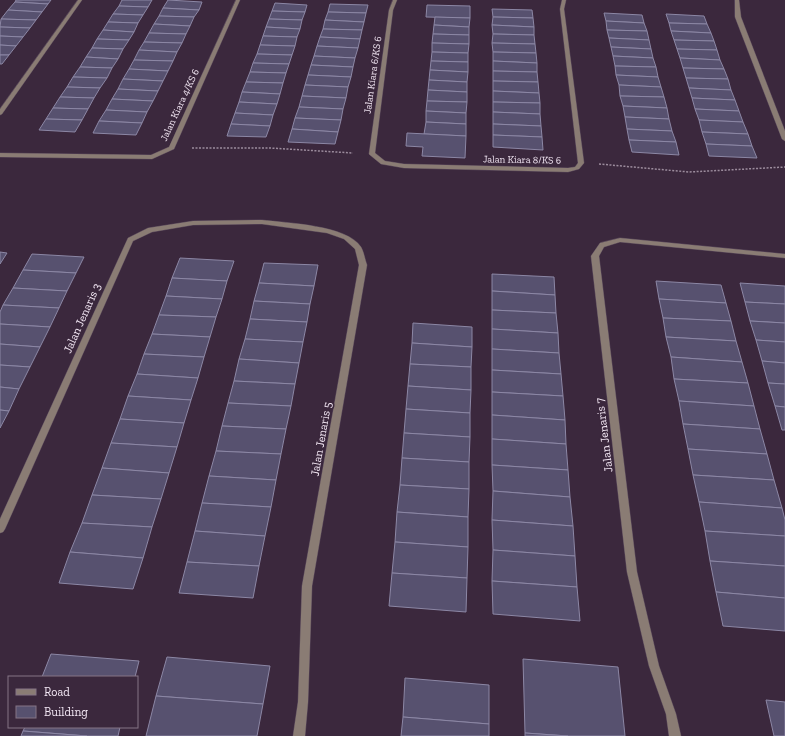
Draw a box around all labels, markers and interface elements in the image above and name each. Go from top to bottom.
street label: Jalan Kiara 6/KS 6 [362,36,384,114]
street label: Jalan Kiara 4/KS 6 [158,67,202,143]
street label: Jalan Kiara 8/KS 6 [483,153,561,167]
street label: Jalan Jenaris 3 [60,281,104,355]
street label: Jalan Jenaris 7 [592,397,616,473]
street label: Jalan Jenaris 5 [308,401,334,477]
legend [8,676,138,728]
text: Road [44,685,70,699]
text: Building [44,705,88,719]

